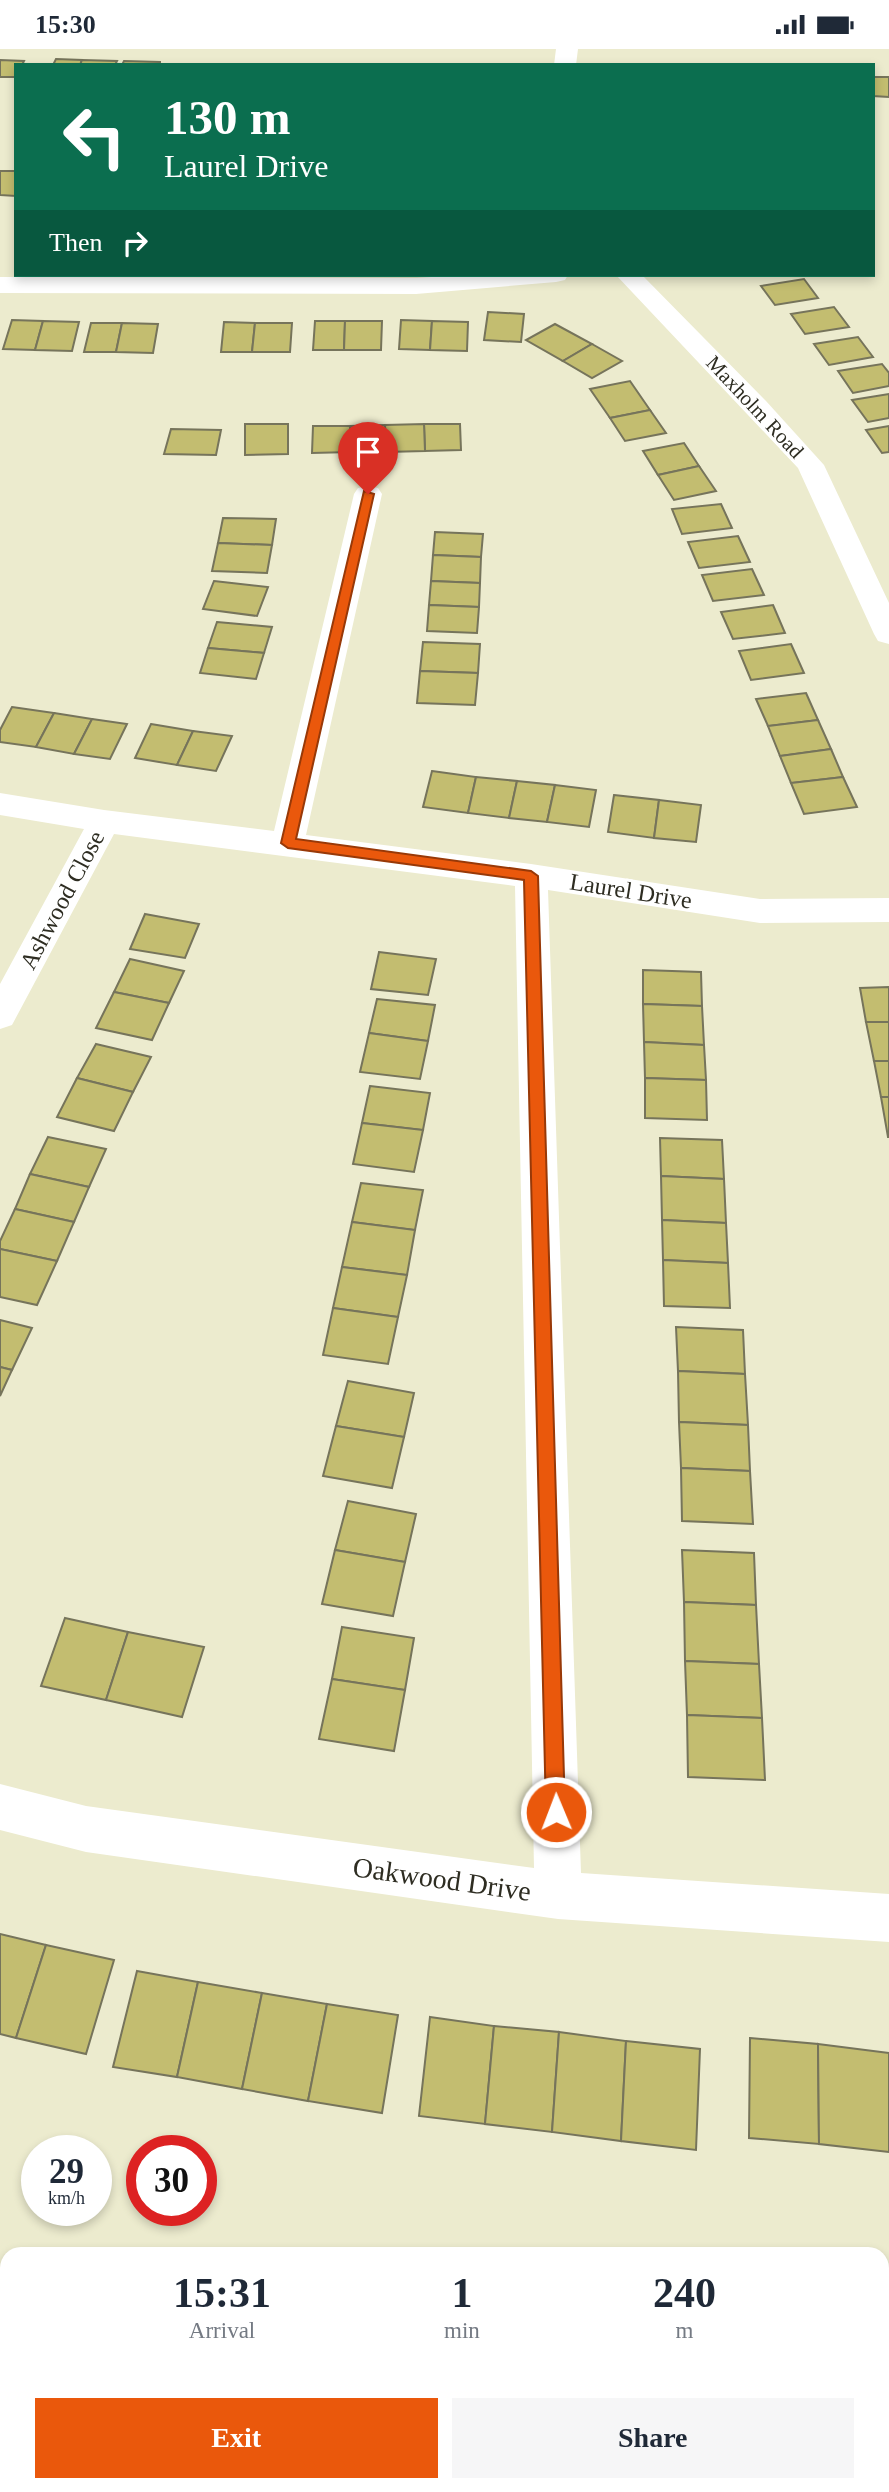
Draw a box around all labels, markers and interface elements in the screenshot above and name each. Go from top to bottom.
text: 15:30 [35,10,96,39]
text: 130 m [164,90,291,145]
icon: left [49,91,140,182]
text: Laurel Drive [164,148,328,184]
icon: right [116,224,154,262]
text: Then [49,228,102,257]
street label: Maxholm Road [701,351,809,464]
pin [338,422,398,494]
icon: arrive [349,433,387,471]
street label: Ashwood Close [15,826,109,974]
street label: Laurel Drive [568,869,694,913]
position arrow [519,1775,593,1849]
street label: Oakwood Drive [351,1851,533,1907]
speed limit sign: 30 [126,2135,217,2226]
text: 29 [49,2152,84,2191]
text: km/h [48,2188,85,2208]
text: 15:31 [173,2270,271,2316]
text: 1 [451,2270,472,2316]
text: 240 [653,2270,716,2316]
text: Arrival [189,2318,255,2343]
text: min [444,2318,480,2343]
text: m [675,2318,693,2343]
button: Exit [35,2398,438,2478]
button: Share [452,2398,854,2478]

